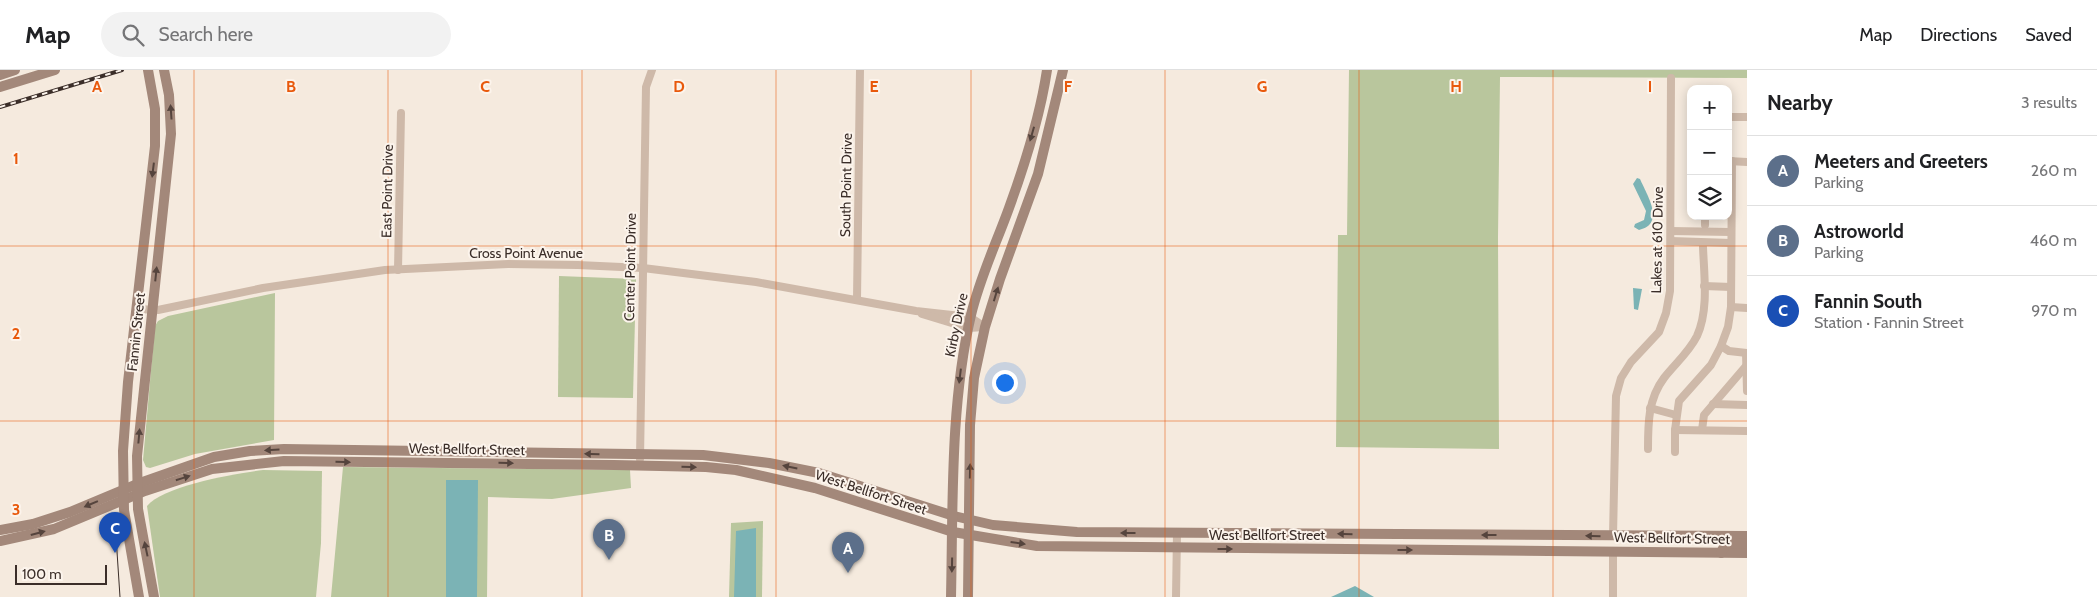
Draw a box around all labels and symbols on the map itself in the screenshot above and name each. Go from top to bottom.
text: A [92,77,102,96]
text: B [286,77,296,96]
text: C [480,77,490,96]
text: D [673,77,685,96]
text: E [869,77,879,96]
text: F [1064,77,1073,96]
text: G [1257,77,1267,96]
text: H [1450,77,1462,96]
text: I [1648,77,1652,96]
one-way arrow [166,104,174,120]
one-way arrow [1027,127,1035,142]
street label: South Point Drive [836,133,856,237]
street label: East Point Drive [377,144,397,238]
text: 1 [13,149,19,168]
one-way arrow [149,163,157,179]
street label: Lakes at 610 Drive [1647,186,1667,294]
street label: Center Point Drive [620,213,640,321]
street label: Cross Point Avenue [469,244,583,262]
one-way arrow [152,266,160,282]
one-way arrow [992,287,1000,302]
street label: Kirby Drive [940,291,972,359]
street label: Fannin Street [123,292,149,372]
text: 2 [12,324,20,343]
one-way arrow [956,368,964,384]
your location [992,370,1018,396]
one-way arrow [135,427,143,443]
street label: West Bellfort Street [409,439,525,459]
one-way arrow [263,447,279,455]
one-way arrow [583,450,599,458]
one-way arrow [336,458,352,466]
one-way arrow [498,460,514,468]
one-way arrow [681,463,697,471]
one-way arrow [782,463,797,471]
one-way arrow [966,463,974,479]
street label: West Bellfort Street [813,465,929,519]
one-way arrow [175,474,190,481]
text: 3 [12,500,20,519]
one-way arrow [83,500,98,508]
pin: C [99,512,131,553]
pin: B [593,519,625,560]
street label: West Bellfort Street [1209,526,1325,544]
street label: West Bellfort Street [1614,528,1730,548]
one-way arrow [31,529,46,537]
one-way arrow [1120,529,1136,537]
one-way arrow [1337,530,1353,538]
one-way arrow [1481,531,1497,539]
pin: A [832,532,864,573]
one-way arrow [1585,532,1601,540]
one-way arrow [1010,539,1026,547]
one-way arrow [142,541,150,557]
one-way arrow [1218,545,1234,553]
one-way arrow [1398,546,1414,554]
one-way arrow [948,557,956,573]
scale bar [15,562,108,585]

